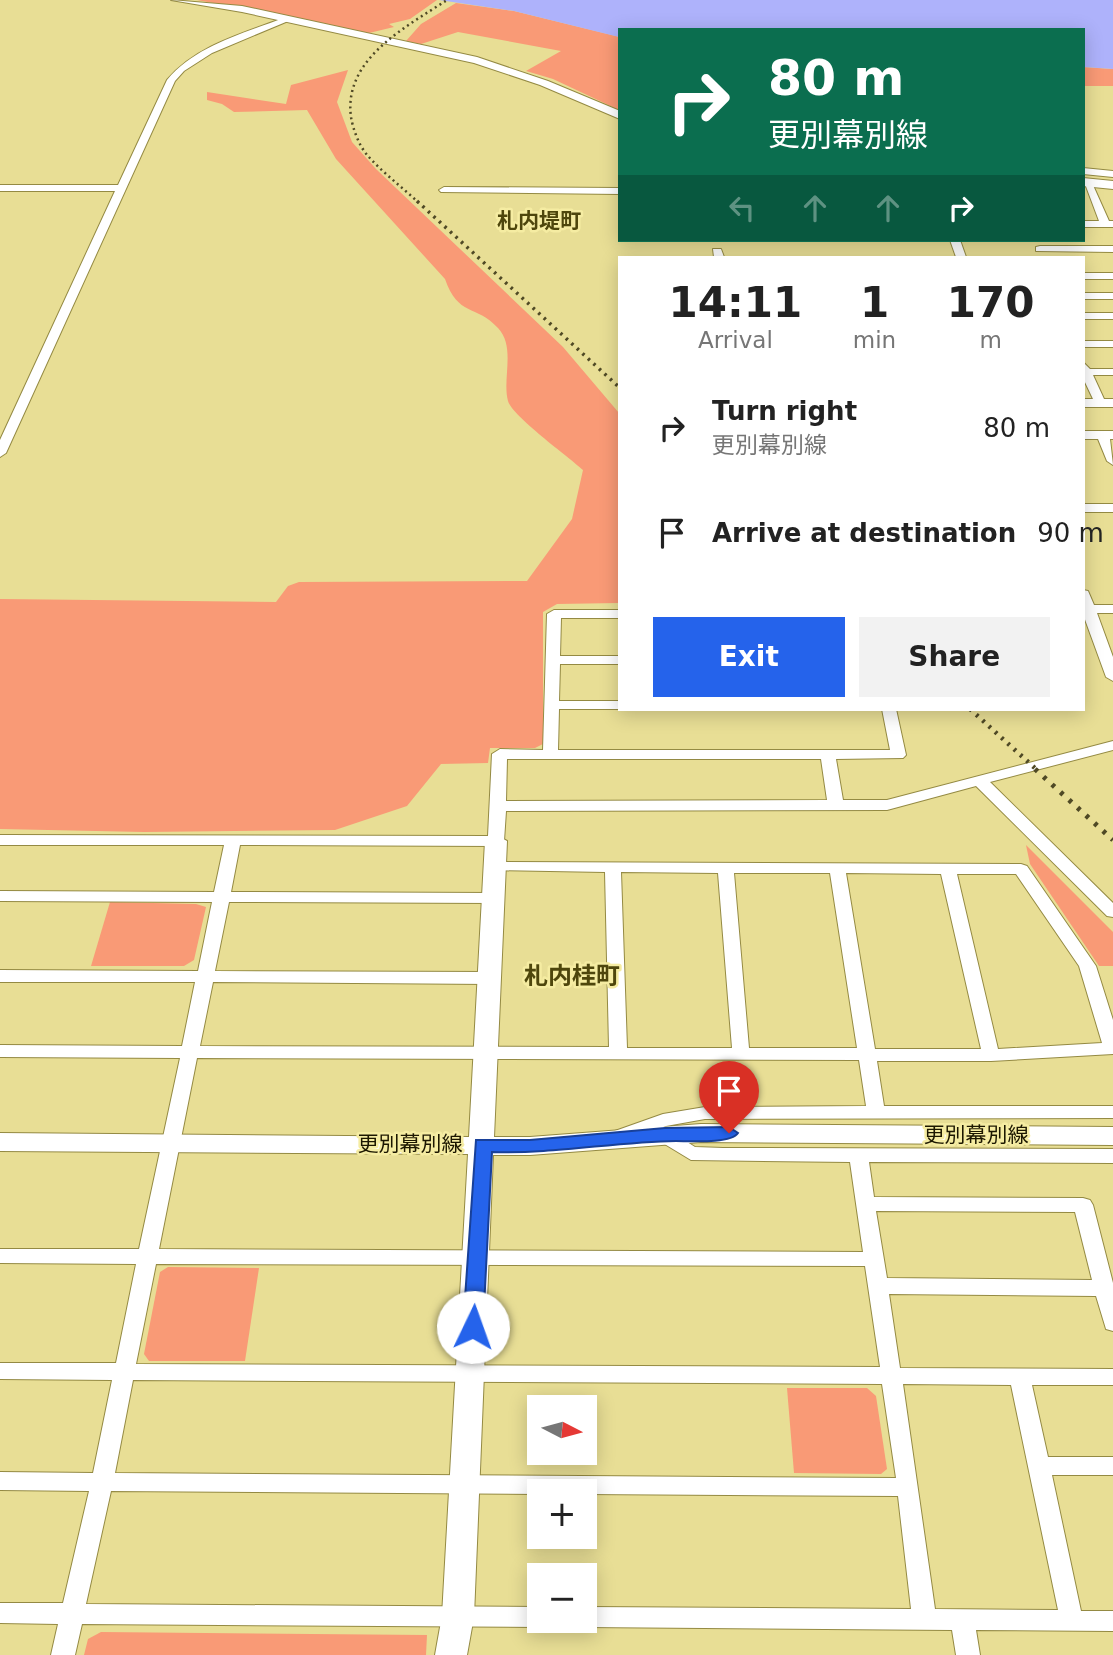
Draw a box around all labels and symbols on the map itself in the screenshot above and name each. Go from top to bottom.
district label: 札内堤町 [497,209,581,233]
district label: 札内桂町 [524,962,620,990]
pin [699,1061,759,1133]
street label: 更別幕別線 [924,1123,1029,1147]
street label: 更別幕別線 [358,1132,463,1156]
position arrow [436,1290,510,1364]
north arrow [527,1395,597,1465]

